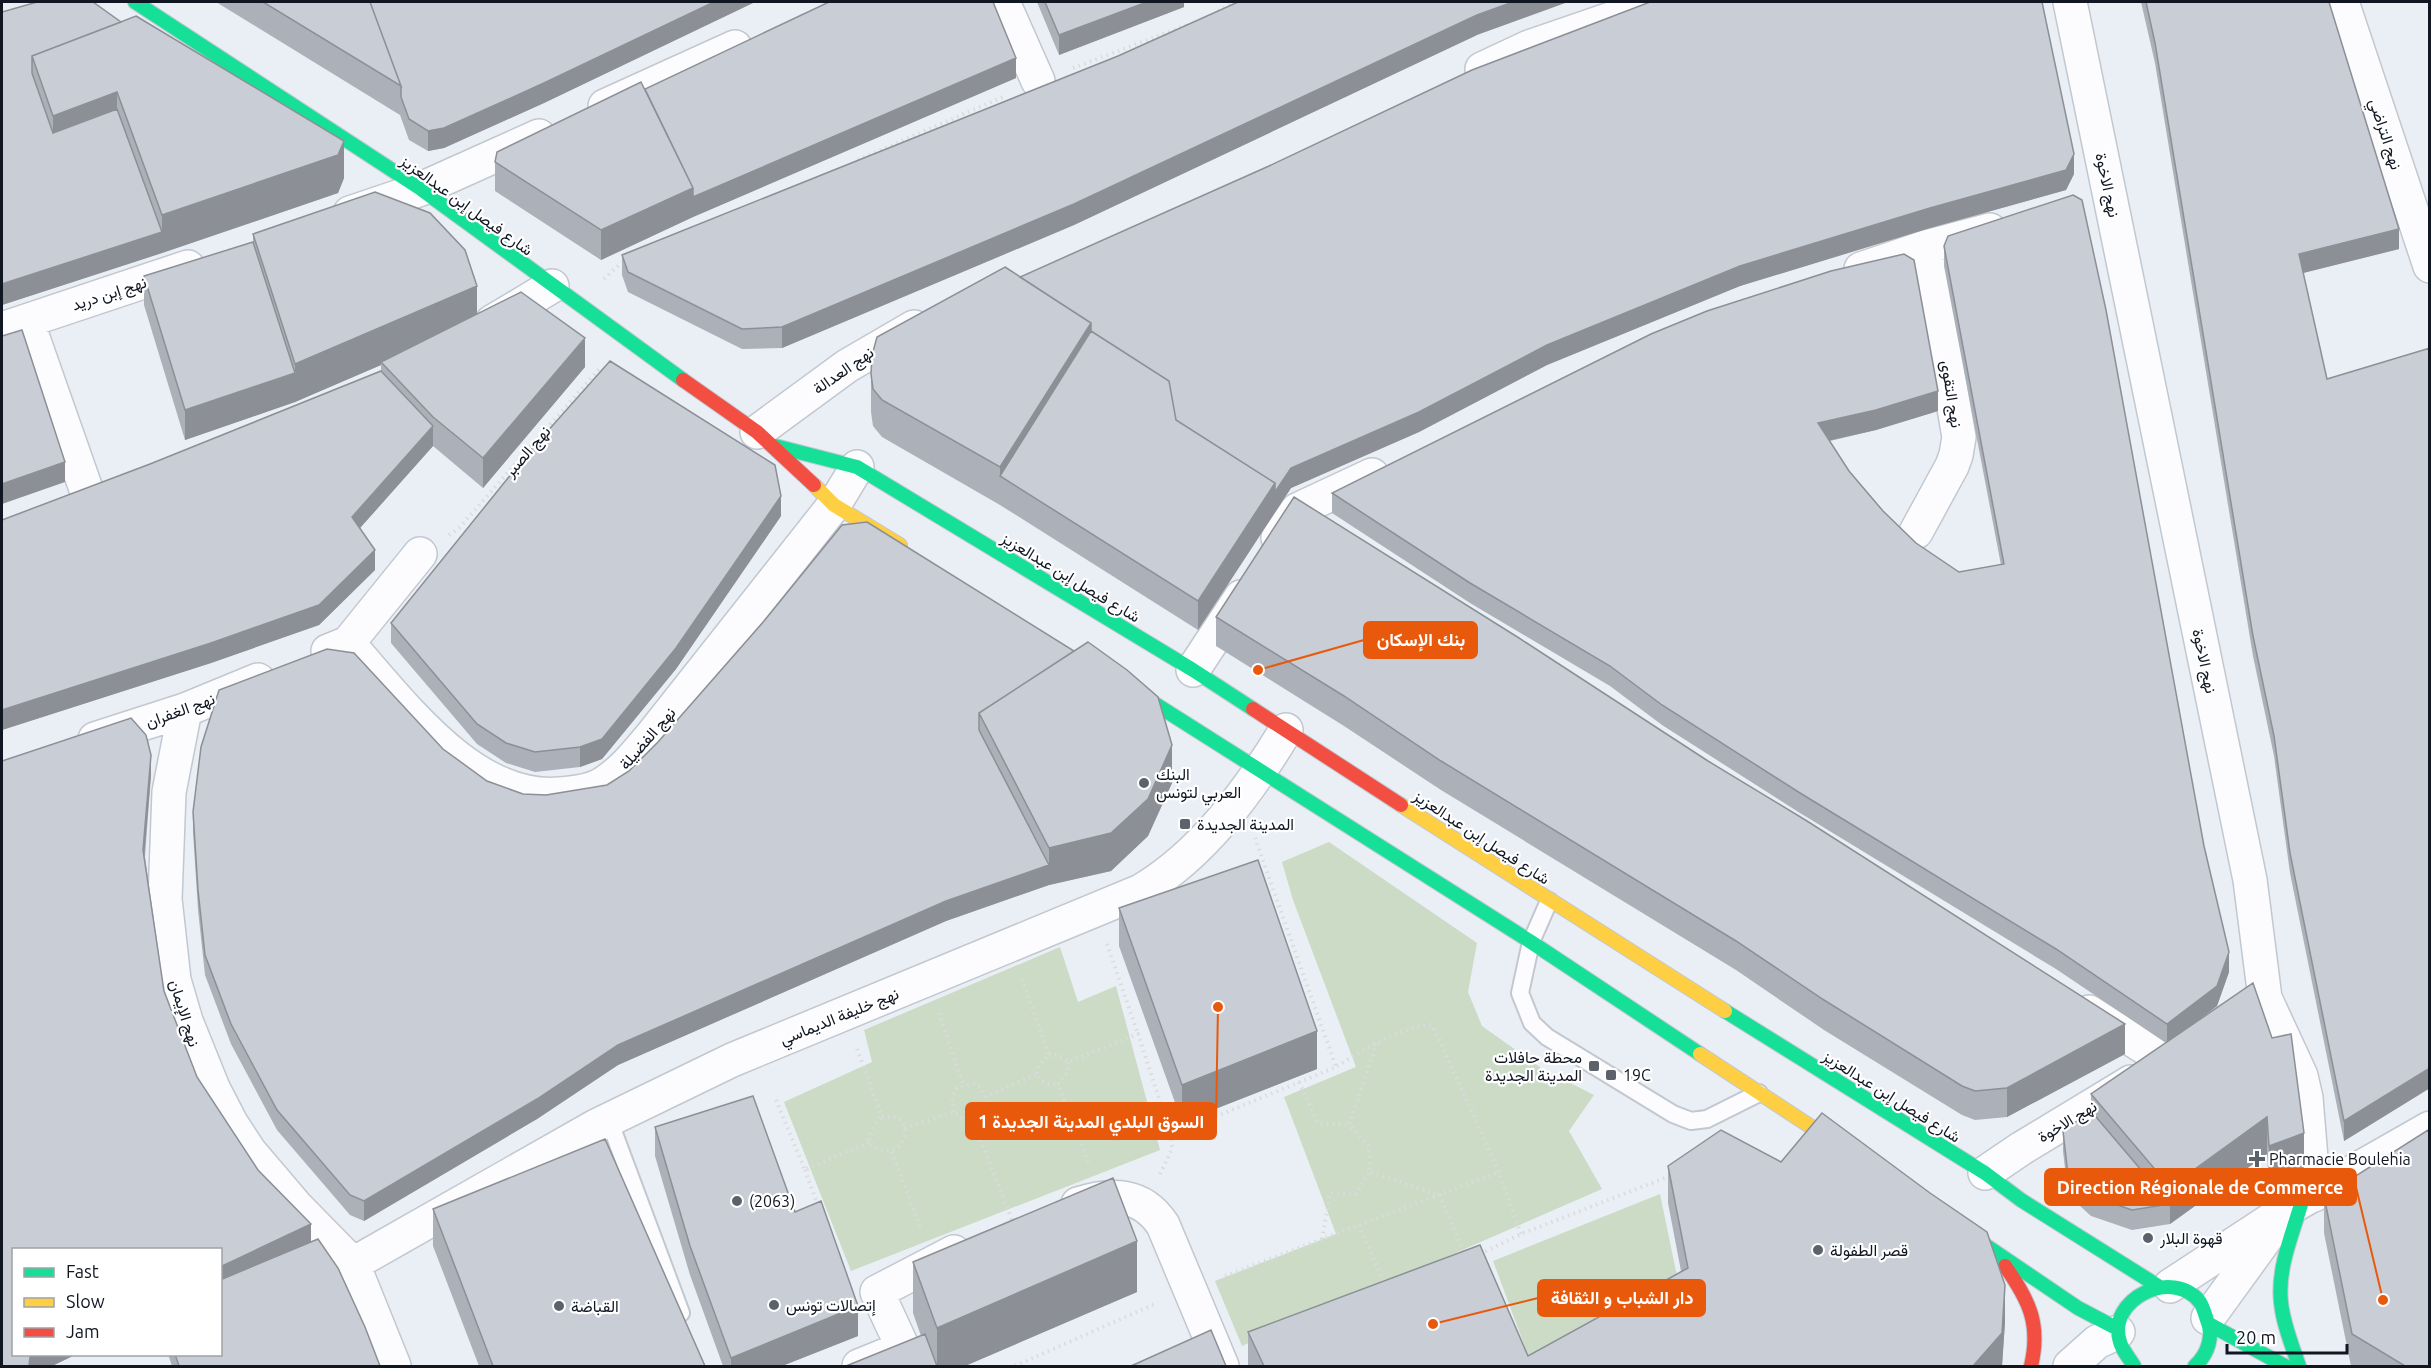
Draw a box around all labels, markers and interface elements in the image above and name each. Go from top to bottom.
street label: نهج التراضي [2361,96,2406,173]
street label: شارع فيصل إبن عبدالعزيز [395,151,536,261]
street label: نهج الاخوة [2089,151,2124,219]
street label: نهج إبن دريد [69,272,150,316]
street label: نهج العدالة [809,343,878,400]
street label: نهج التقوى [1935,359,1966,429]
street label: نهج الصبر [500,422,556,483]
street label: شارع فيصل إبن عبدالعزيز [996,528,1144,628]
callout: بنك الإسكان [1364,622,1477,658]
street label: نهج الاخوة [2186,627,2221,695]
text: بنك الإسكان [1377,629,1465,652]
street label: نهج الغفران [143,689,218,734]
street label: نهج الفضيلة [615,703,681,775]
place label: البنك العربي لتونس [1156,765,1241,806]
marker: البنك العربي لتونس [1137,776,1151,790]
street label: شارع فيصل إبن عبدالعزيز [1408,786,1553,890]
place label: المدينة الجديدة [1197,815,1294,834]
marker: المدينة الجديدة [1178,817,1192,831]
street label: نهج الإيمان [163,977,204,1050]
street label: نهج خليفة الديماسي [777,984,903,1053]
street label: شارع فيصل إبن عبدالعزيز [1818,1046,1964,1148]
place label: محطة حافلات المدينة الجديدة [1485,1048,1582,1085]
marker: محطة حافلات المدينة الجديدة [1587,1059,1601,1073]
place label: 19C [1623,1066,1651,1084]
marker: 19C [1604,1068,1618,1082]
street label: نهج الاخوة [2034,1096,2101,1148]
callout: السوق البلدي المدينة الجديدة 1 [966,1103,1216,1139]
text: السوق البلدي المدينة الجديدة 1 [978,1111,1204,1137]
place label: Pharmacie Boulehia [2269,1150,2411,1168]
marker: Pharmacie Boulehia [2250,1152,2264,1166]
callout: Direction Régionale de Commerce [2045,1169,2356,1205]
text: Direction Régionale de Commerce [2057,1177,2343,1197]
place label: (2063) [749,1192,795,1211]
marker: (2063) [730,1194,744,1208]
place label: قهوة البلار [2159,1229,2223,1249]
marker: قهوة البلار [2141,1231,2155,1245]
place label: قصر الطفولة [1830,1241,1908,1261]
marker: قصر الطفولة [1811,1243,1825,1257]
legend [12,1248,222,1356]
text: Fast [66,1261,99,1281]
callout: دار الشباب و الثقافة [1538,1280,1705,1316]
text: دار الشباب و الثقافة [1551,1287,1693,1309]
text: Slow [66,1291,105,1311]
place label: إتصالات تونس [786,1296,876,1316]
place label: القباضة [571,1297,619,1316]
marker: إتصالات تونس [767,1298,781,1312]
marker: القباضة [552,1299,566,1313]
scale bar [2227,1317,2347,1355]
text: Jam [66,1321,100,1341]
text: 20 m [2236,1327,2276,1347]

